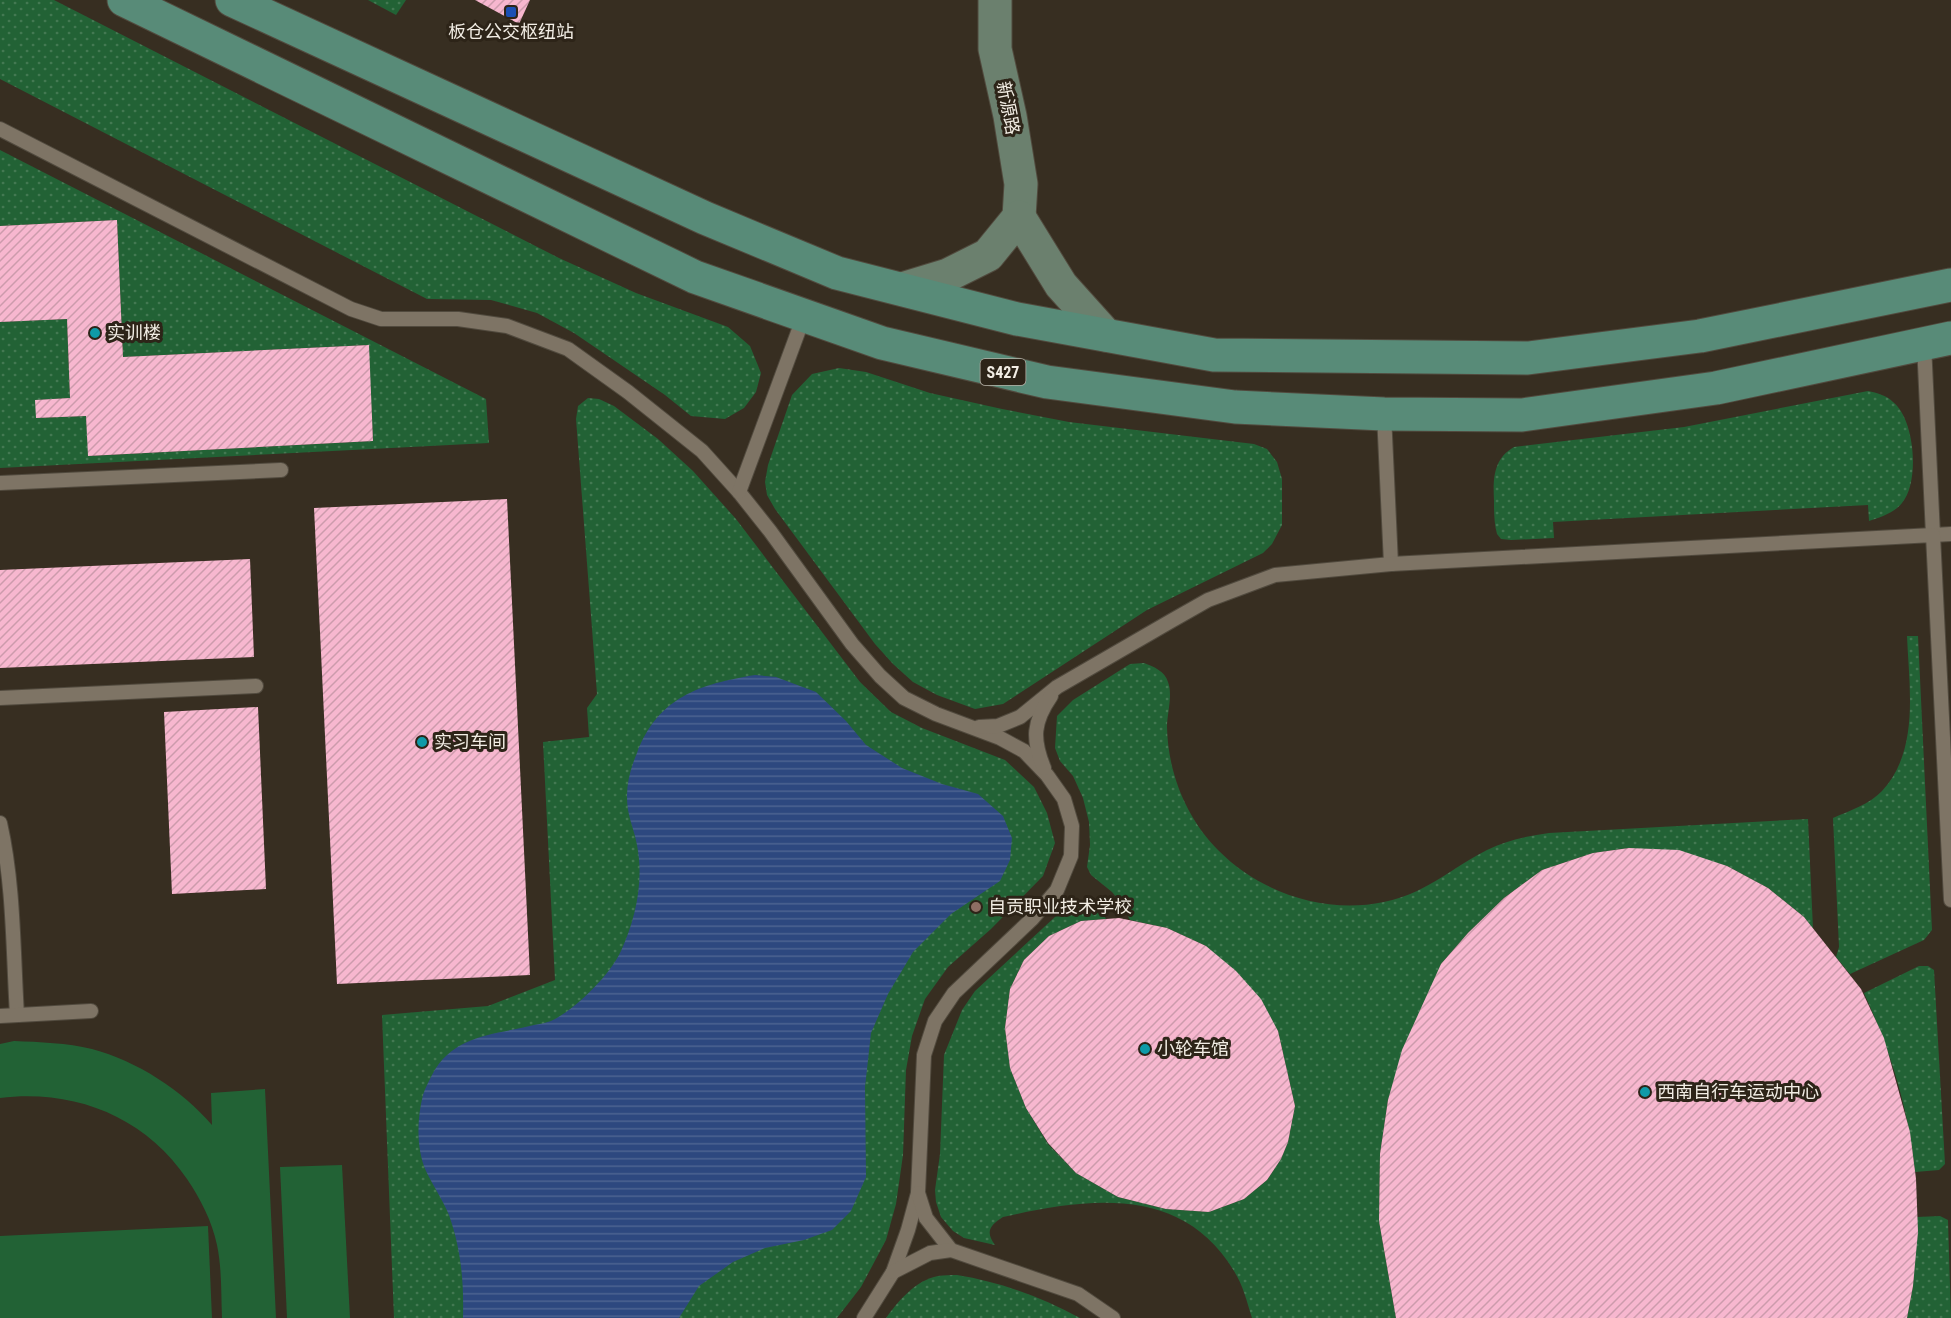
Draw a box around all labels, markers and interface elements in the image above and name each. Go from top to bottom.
marker: 板仓公交枢纽站 [504,5,518,19]
place label: 板仓公交枢纽站 [448,21,574,42]
street label: 新源路 [993,79,1024,136]
place label: 实训楼 [107,322,161,343]
marker: 实训楼 [88,326,102,340]
road number: S427 [980,359,1026,385]
place label: 实习车间 [434,731,506,752]
marker: 实习车间 [415,735,429,749]
place label: 自贡职业技术学校 [988,896,1132,917]
marker: 自贡职业技术学校 [969,900,983,914]
place label: 小轮车馆 [1157,1038,1229,1059]
marker: 小轮车馆 [1138,1042,1152,1056]
place label: 西南自行车运动中心 [1657,1081,1819,1102]
marker: 西南自行车运动中心 [1638,1085,1652,1099]

